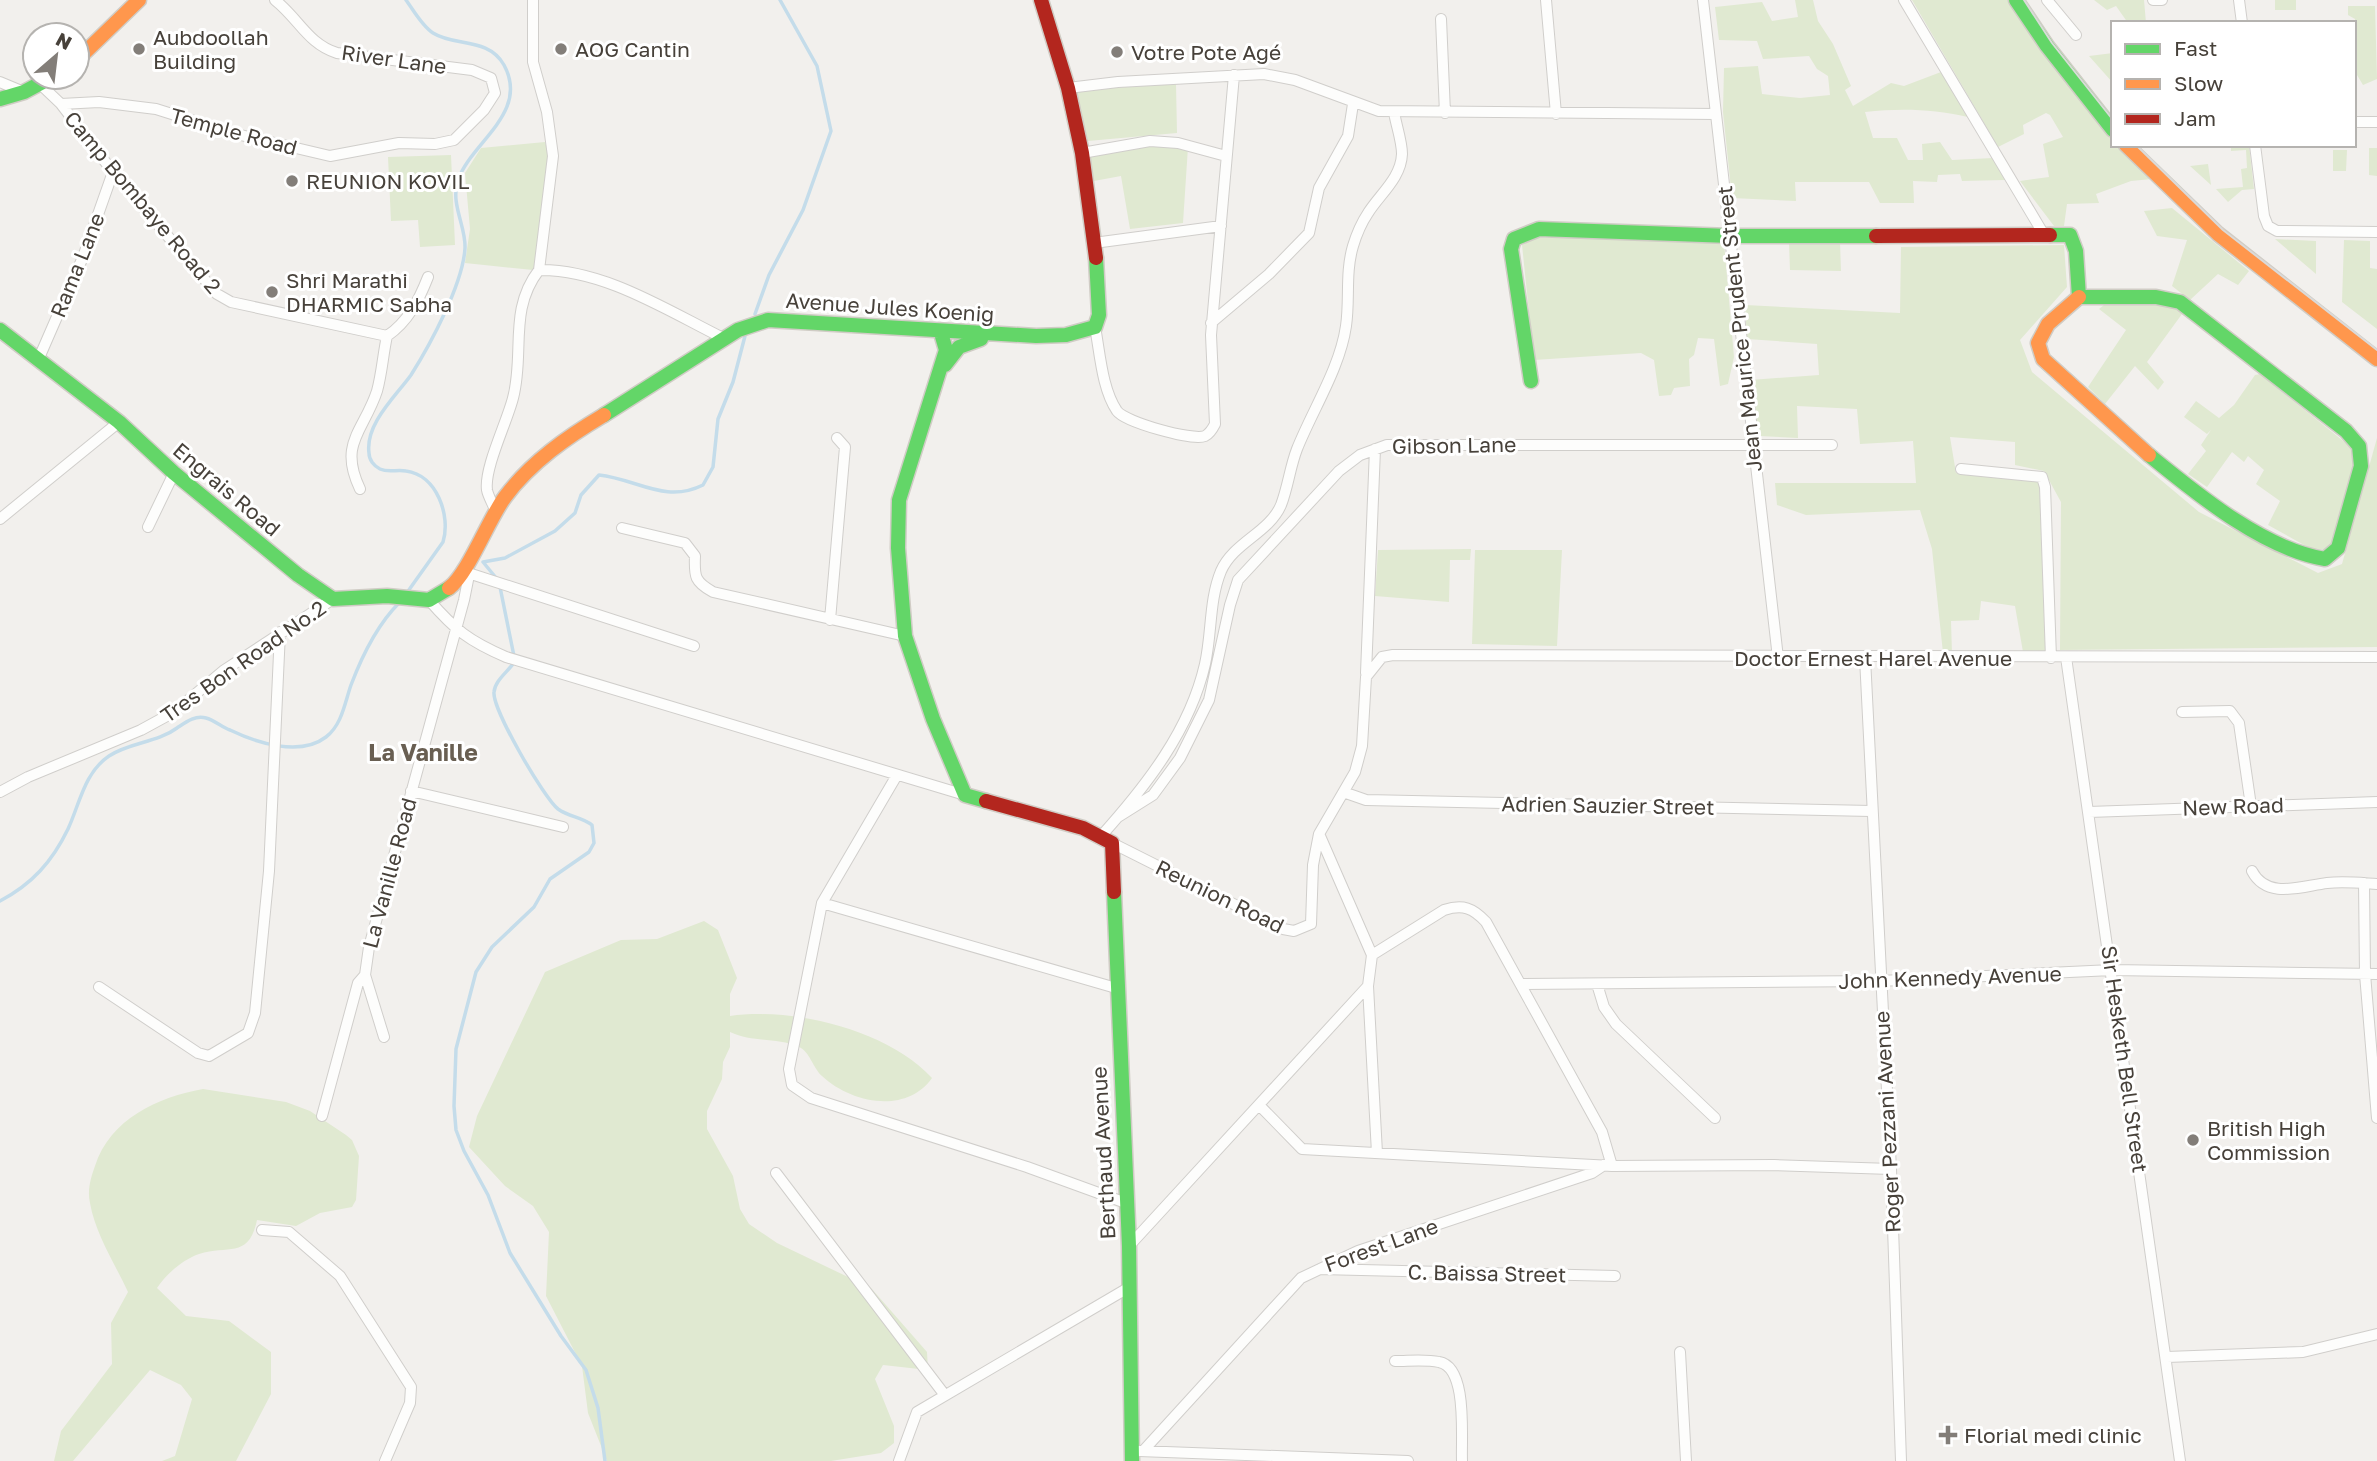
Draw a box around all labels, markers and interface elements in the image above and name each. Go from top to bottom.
north arrow [21,21,91,91]
legend [2111,21,2356,147]
place label: Aubdoollah Building [153,24,269,74]
text: N [52,27,76,54]
text: Fast [2174,35,2217,61]
place label: AOG Cantin [575,36,690,62]
street label: River Lane [340,39,448,79]
place label: Votre Pote Agé [1131,39,1281,65]
marker: Aubdoollah Building [131,41,147,57]
marker: AOG Cantin [553,41,569,57]
marker: Votre Pote Agé [1109,44,1125,60]
text: Slow [2174,70,2223,96]
street label: Temple Road [168,102,300,160]
street label: Camp Bombaye Road 2 [59,105,227,299]
text: Jam [2174,105,2216,131]
place label: REUNION KOVIL [306,168,470,194]
marker: REUNION KOVIL [284,173,300,189]
street label: Jean Maurice Prudent Street [1711,185,1767,473]
street label: Rama Lane [44,209,110,321]
place label: Shri Marathi DHARMIC Sabha [286,267,452,317]
marker: Shri Marathi DHARMIC Sabha [264,284,280,300]
street label: Avenue Jules Koenig [785,287,995,327]
street label: Gibson Lane [1392,431,1516,459]
street label: Engrais Road [168,437,286,541]
street label: Tres Bon Road No.2 [155,594,331,728]
street label: Doctor Ernest Harel Avenue [1734,645,2012,671]
district label: La Vanille [368,738,478,766]
street label: Adrien Sauzier Street [1501,790,1715,820]
street label: New Road [2182,791,2284,821]
street label: La Vanille Road [356,795,422,951]
street label: Reunion Road [1152,854,1288,938]
street label: Sir Hesketh Bell Street [2096,944,2154,1174]
street label: John Kennedy Avenue [1838,960,2062,994]
street label: Roger Pezzani Avenue [1868,1010,1906,1234]
street label: Berthaud Avenue [1085,1066,1121,1240]
place label: British High Commission [2207,1115,2330,1165]
marker: British High Commission [2185,1132,2201,1148]
street label: Forest Lane [1321,1212,1441,1278]
street label: C. Baissa Street [1408,1259,1566,1287]
place label: Florial medi clinic [1964,1422,2142,1448]
marker: Florial medi clinic [1938,1425,1958,1445]

